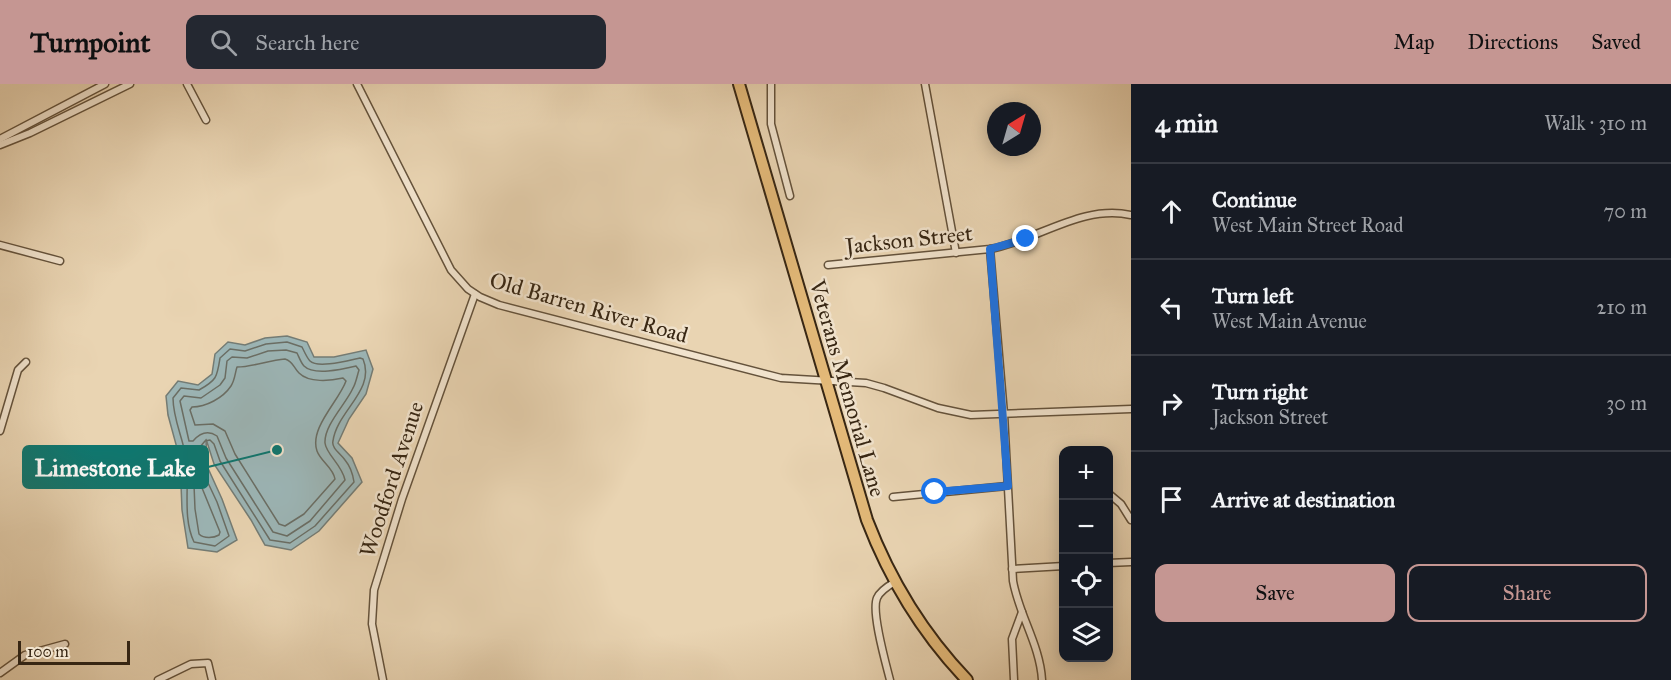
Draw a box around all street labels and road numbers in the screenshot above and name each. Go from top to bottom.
street label: Jackson Street [842,219,974,260]
street label: Old Barren River Road [487,266,691,349]
street label: Veterans Memorial Lane [803,276,891,500]
street label: Woodford Avenue [354,398,429,560]

